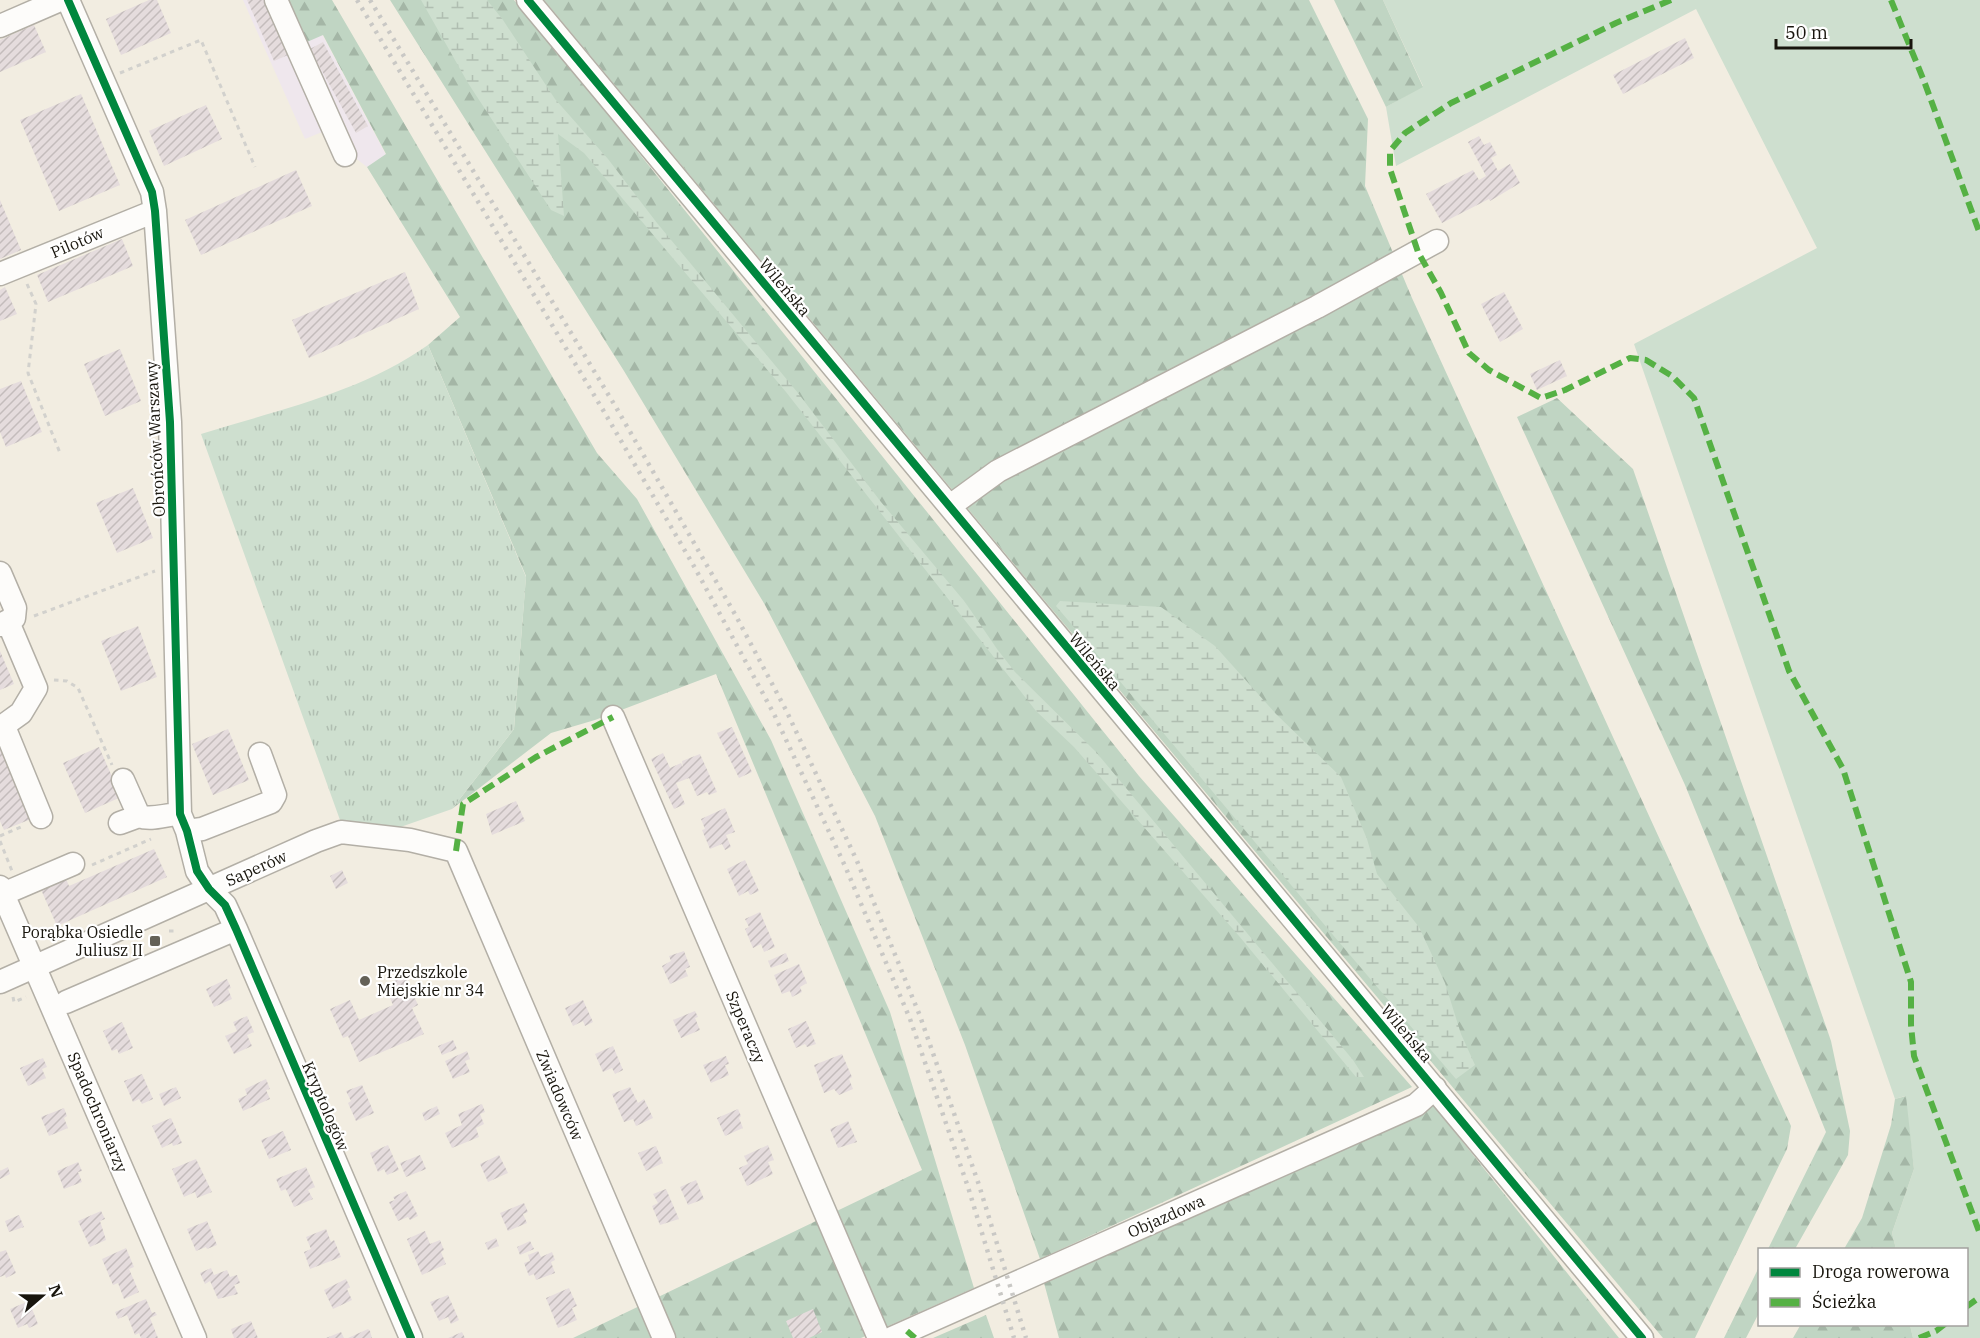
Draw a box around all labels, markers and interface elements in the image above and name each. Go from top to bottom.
scale bar [1776,12,1911,50]
text: 50 m [1785,21,1828,44]
street label: Pilotów [47,222,107,262]
street label: Wileńska [755,254,815,320]
street label: Obrońców Warszawy [141,360,169,518]
street label: Wileńska [1065,628,1125,694]
street label: Saperów [222,845,290,890]
place label: Porąbka Osiedle Juliusz II [21,922,143,960]
marker: Porąbka Osiedle Juliusz II [148,934,162,948]
place label: Przedszkole Miejskie nr 34 [377,962,484,1000]
marker: Przedszkole Miejskie nr 34 [358,974,372,988]
street label: Szperaczy [722,988,770,1067]
street label: Wileńska [1377,1000,1437,1066]
street label: Zwiadowców [532,1047,588,1144]
street label: Spadochroniarzy [64,1049,133,1176]
street label: Kryptologów [298,1058,354,1154]
street label: Objazdowa [1124,1190,1208,1242]
legend [1758,1248,1968,1326]
text: Droga rowerowa [1812,1260,1950,1283]
north arrow [12,1266,72,1326]
text: N [45,1282,68,1300]
text: Ścieżka [1812,1290,1877,1313]

